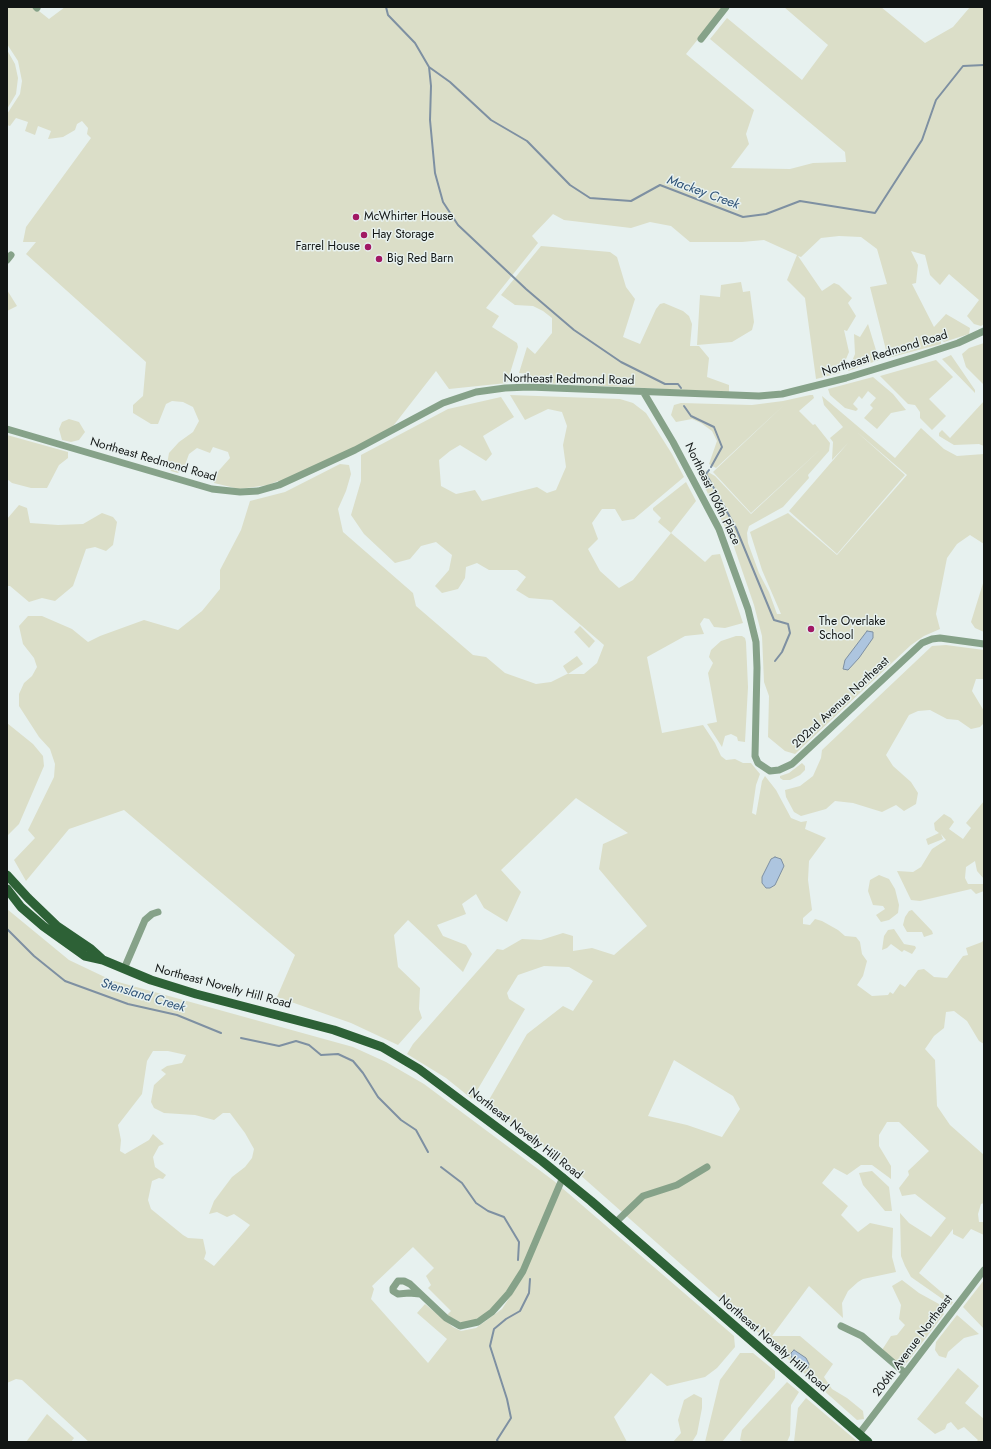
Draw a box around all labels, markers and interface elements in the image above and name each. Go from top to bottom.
water label: Mackey Creek [665,173,741,213]
place label: McWhirter House [364,210,453,224]
marker: McWhirter House [351,212,361,222]
place label: Hay Storage [372,228,434,242]
marker: Hay Storage [359,230,369,240]
place label: Farrel House [296,240,360,254]
marker: Farrel House [363,242,373,252]
place label: Big Red Barn [387,252,453,266]
marker: Big Red Barn [374,254,384,264]
street label: Northeast Redmond Road [820,328,950,380]
street label: Northeast Redmond Road [504,372,634,388]
street label: Northeast Redmond Road [88,435,218,485]
street label: Northeast 106th Place [681,441,743,547]
place label: The Overlake School [819,615,886,643]
marker: The Overlake School [806,624,816,634]
street label: 202nd Avenue Northeast [790,654,892,752]
street label: Northeast Novelty Hill Road [153,962,293,1012]
water label: Stensland Creek [99,976,187,1016]
street label: Northeast Novelty Hill Road [465,1085,585,1183]
street label: Northeast Novelty Hill Road [715,1292,831,1396]
street label: 206th Avenue Northeast [870,1292,956,1400]

